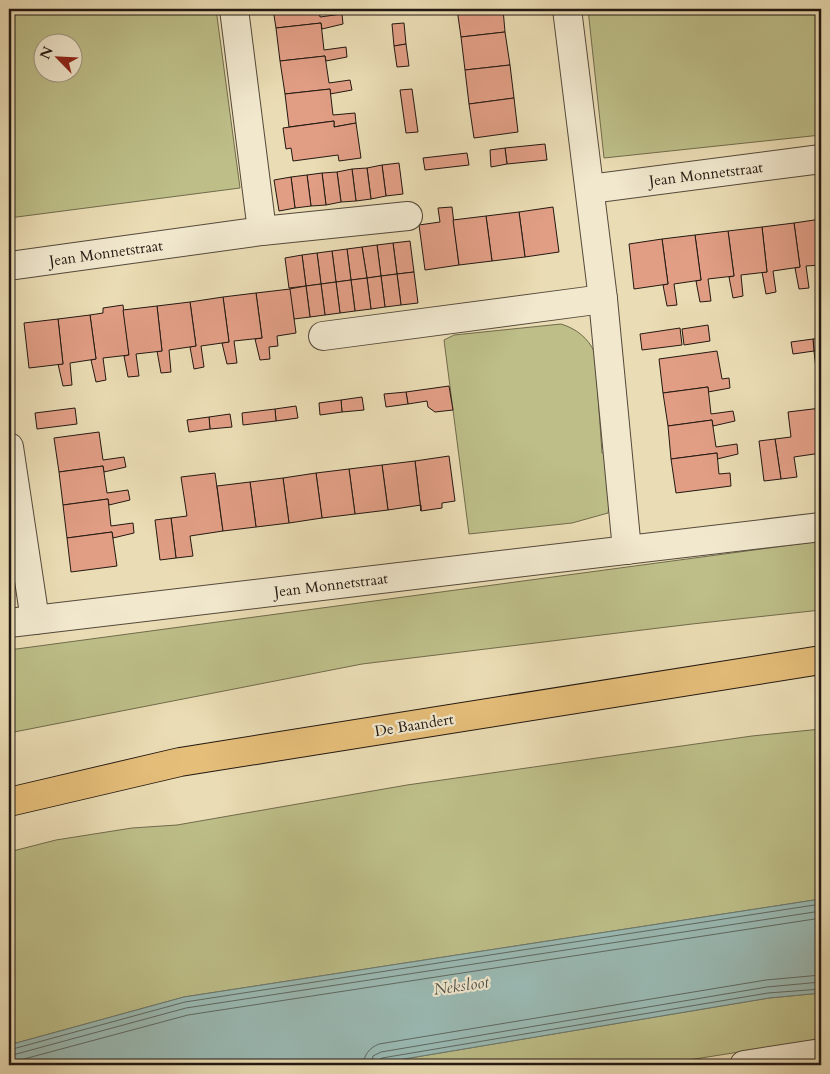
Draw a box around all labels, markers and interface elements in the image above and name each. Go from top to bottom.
north arrow [32,32,82,82]
text: N [35,43,58,62]
street label: Jean Monnetstraat [646,157,764,191]
street label: Jean Monnetstraat [46,235,164,271]
street label: Jean Monnetstraat [271,568,389,602]
street label: De Baandert [373,709,455,741]
water label: Neksloot [432,971,491,1001]

